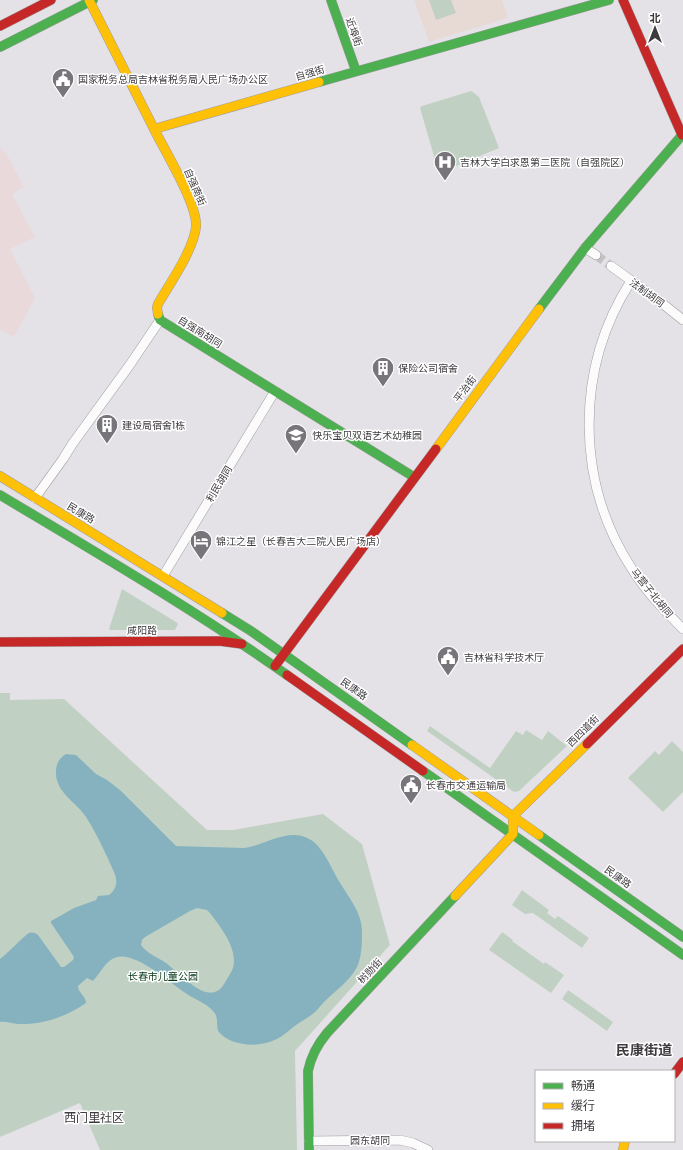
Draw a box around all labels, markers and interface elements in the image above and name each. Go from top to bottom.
north arrow [635,8,675,48]
text: 北 [650,10,661,26]
street label: 近埠街 [342,15,366,49]
street label: 自强街 [294,62,326,84]
public building icon: 国家税务总局吉林省税务局人民广场办公区 [50,66,76,99]
place label: 国家税务总局吉林省税务局人民广场办公区 [78,72,268,87]
hospital icon: 吉林大学白求恩第二医院（自强院区） [432,149,458,182]
place label: 吉林大学白求恩第二医院（自强院区） [460,155,630,170]
street label: 自强南街 [180,166,210,208]
street label: 法制胡同 [626,275,668,311]
street label: 自强南胡同 [175,312,225,352]
building icon: 保险公司宿舍 [370,355,396,388]
place label: 保险公司宿舍 [398,361,458,376]
street label: 平治街 [450,373,480,405]
building icon: 建设局宿舍1栋 [94,412,120,445]
place label: 建设局宿舍1栋 [122,418,185,433]
school or university icon: 快乐宝贝双语艺术幼稚园 [283,422,309,455]
place label: 快乐宝贝双语艺术幼稚园 [312,428,422,443]
street label: 利民胡同 [202,463,236,505]
street label: 民康路 [64,499,98,527]
hotel icon: 锦江之星（长春吉大二院人民广场店） [188,528,214,561]
place label: 锦江之星（长春吉大二院人民广场店） [216,534,386,549]
street label: 马营子北胡同 [627,565,677,621]
street label: 咸阳路 [127,623,157,638]
public building icon: 吉林省科学技术厅 [435,644,461,677]
place label: 吉林省科学技术厅 [464,650,544,665]
street label: 民康路 [337,674,371,704]
street label: 西四道街 [564,712,602,750]
public building icon: 长春市交通运输局 [398,772,424,805]
place label: 长春市交通运输局 [426,778,506,793]
street label: 民康路 [601,862,635,892]
street label: 树勋街 [354,955,386,987]
park label: 长春市儿童公园 [128,969,198,984]
district label: 民康街道 [616,1040,672,1060]
legend [535,1070,675,1142]
text: 畅通 [571,1077,595,1094]
text: 缓行 [571,1097,595,1114]
district label: 西门里社区 [64,1109,124,1126]
text: 拥堵 [571,1117,595,1134]
street label: 园东胡同 [350,1133,390,1148]

